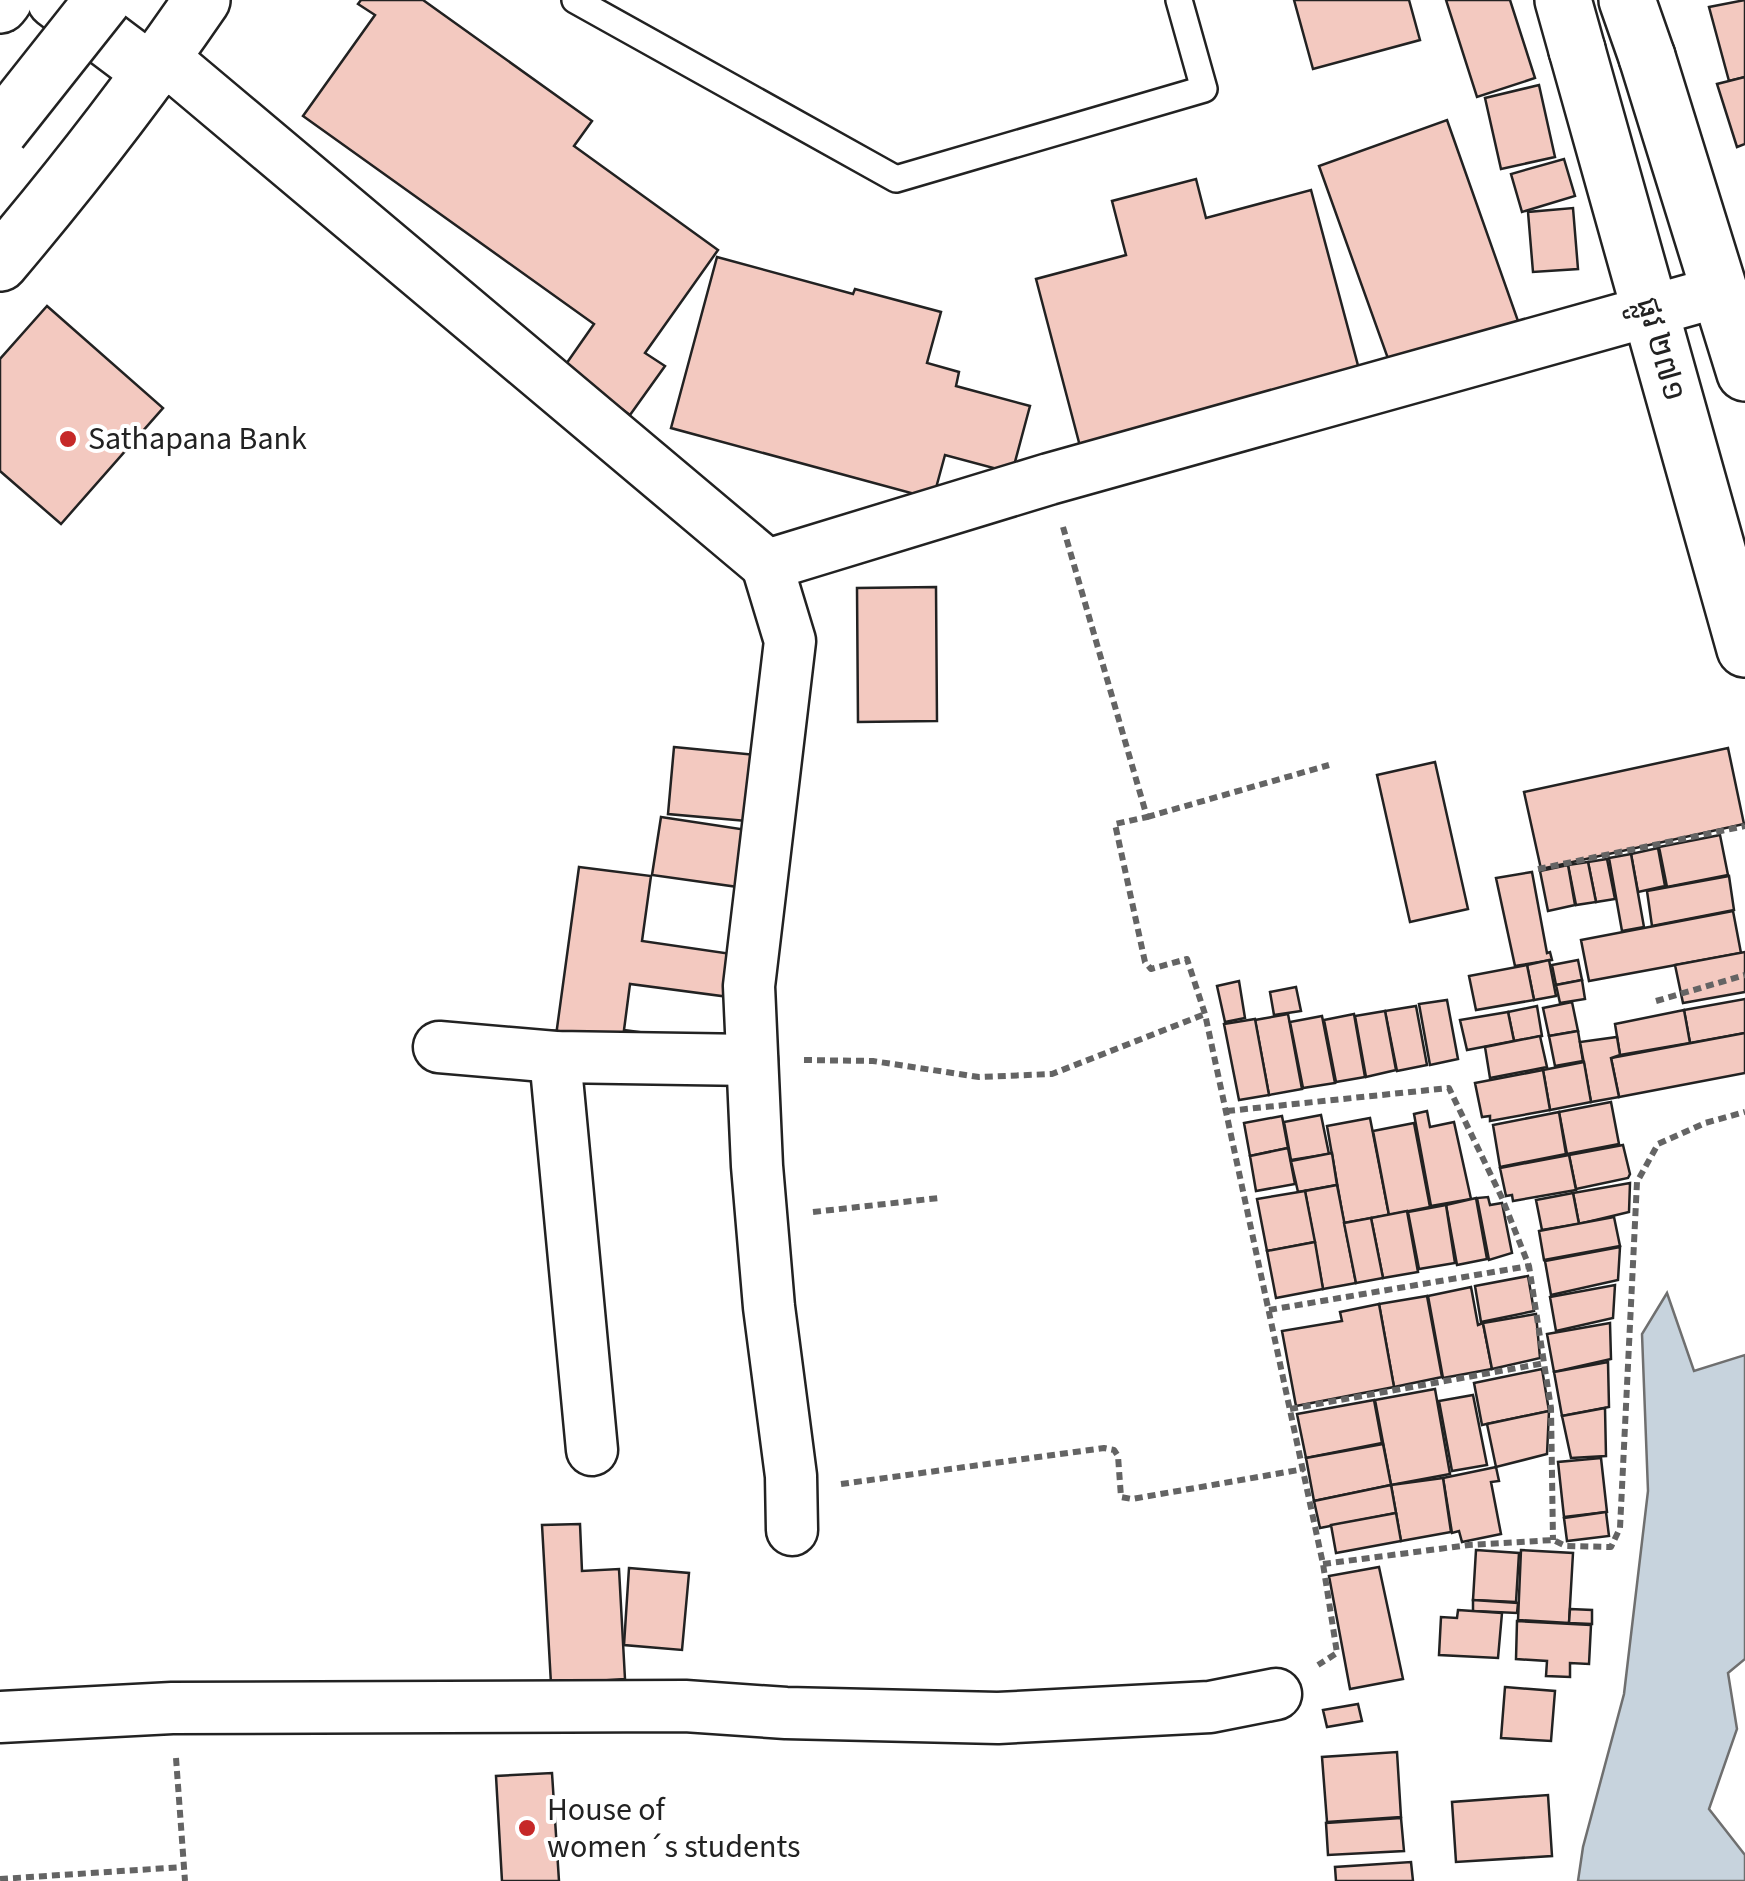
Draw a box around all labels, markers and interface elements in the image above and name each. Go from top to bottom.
street label: ផ្លូវ ២៧១ [1620,291,1698,408]
place label: Sathapana Bank [88,416,307,462]
marker: Sathapana Bank [57,428,79,450]
place label: House of women´s students [547,1787,800,1870]
marker: House of women´s students [516,1817,538,1839]

